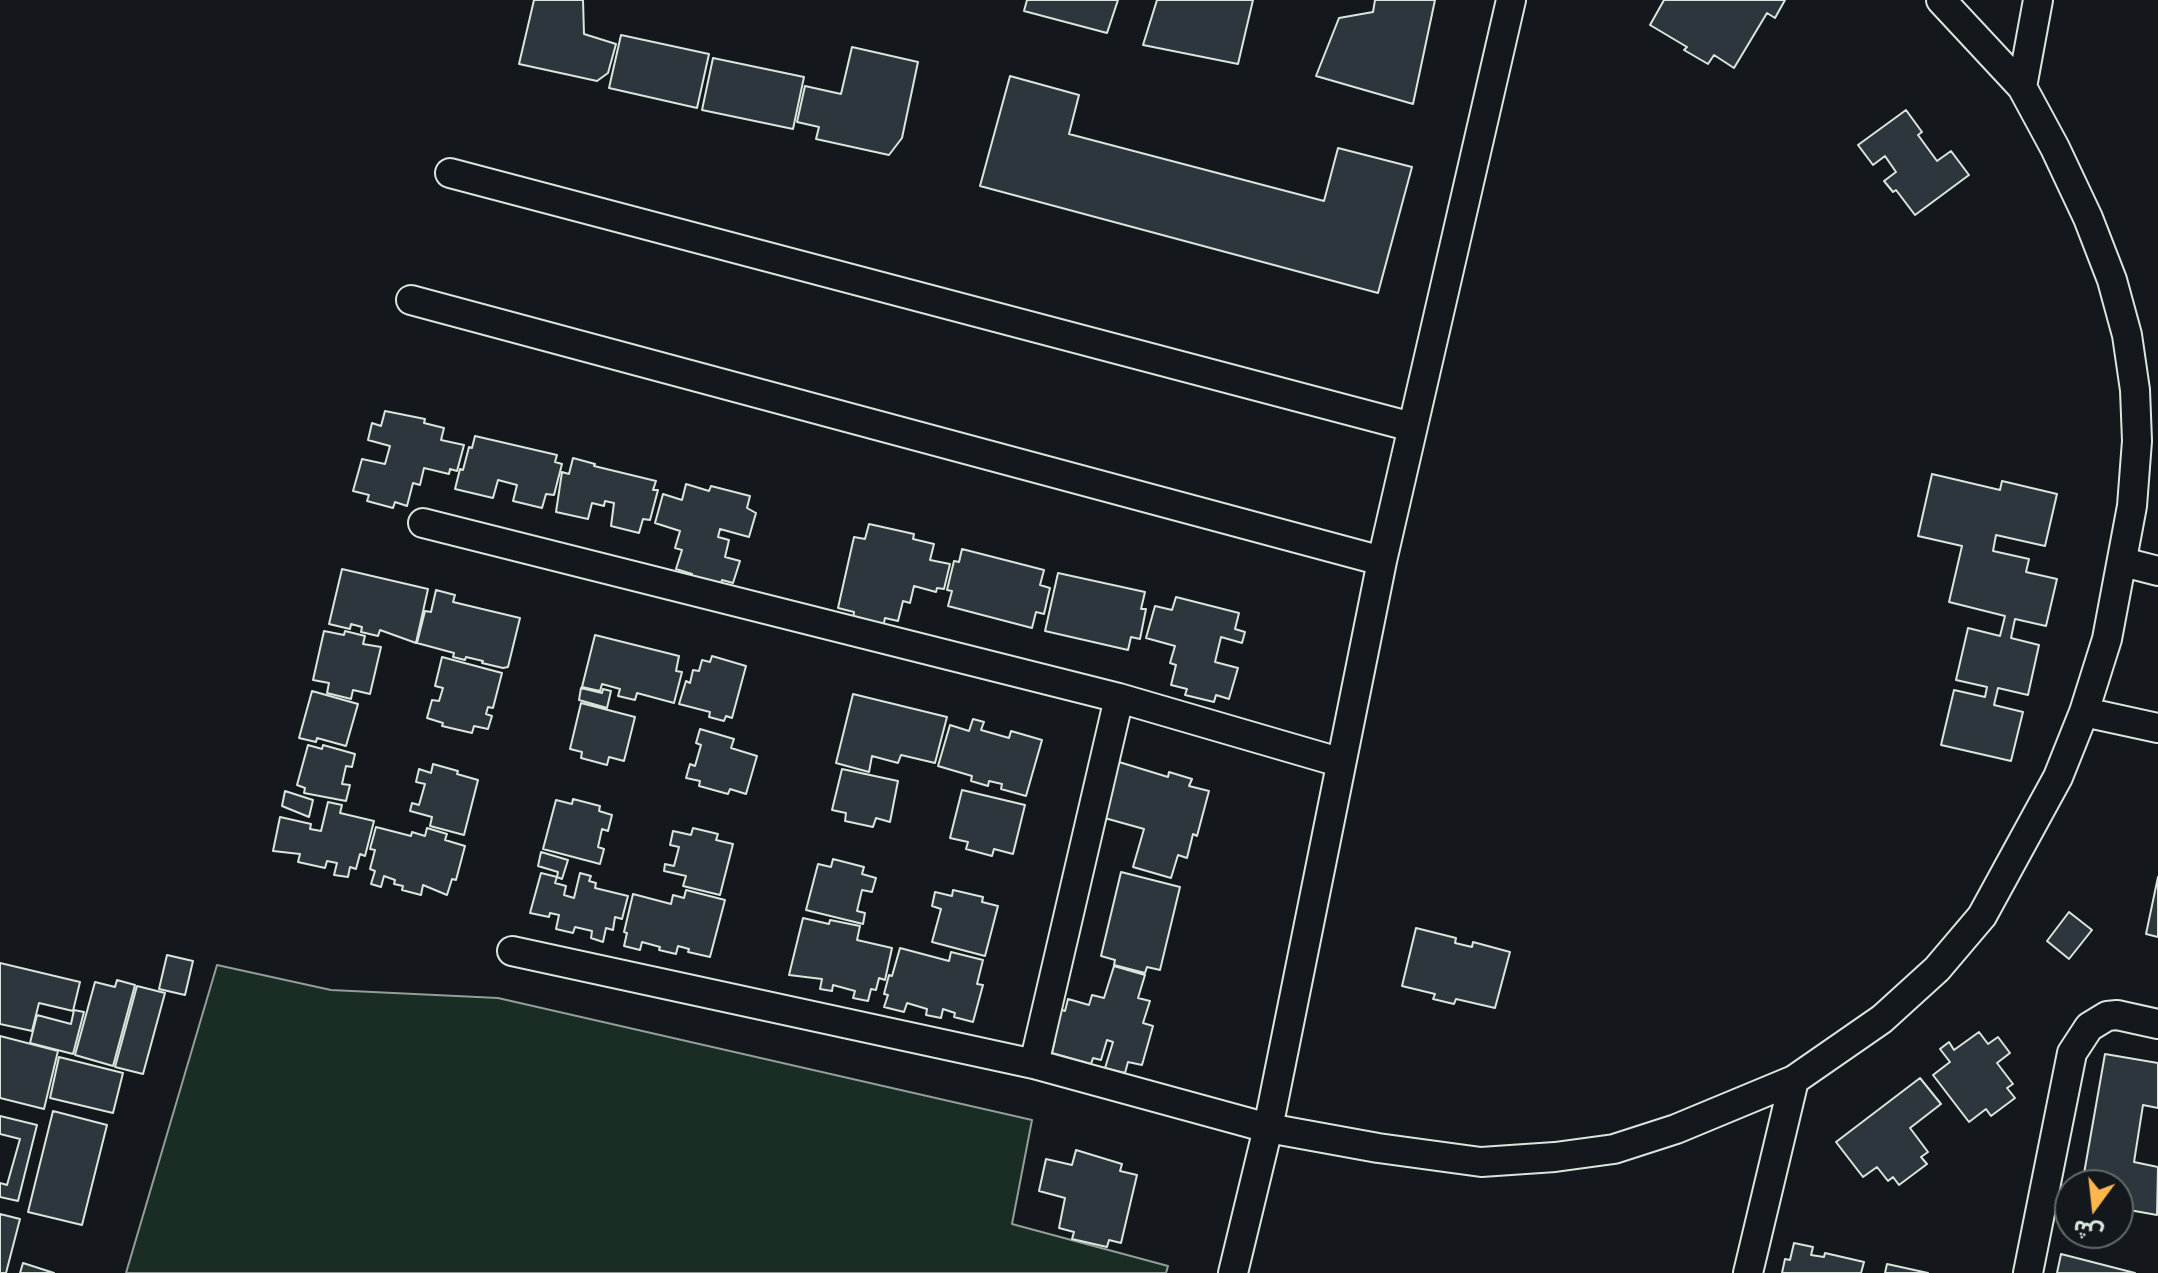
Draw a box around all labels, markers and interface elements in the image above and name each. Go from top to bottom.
north arrow [2054,1169,2134,1249]
text: ش [2070,1214,2106,1248]

